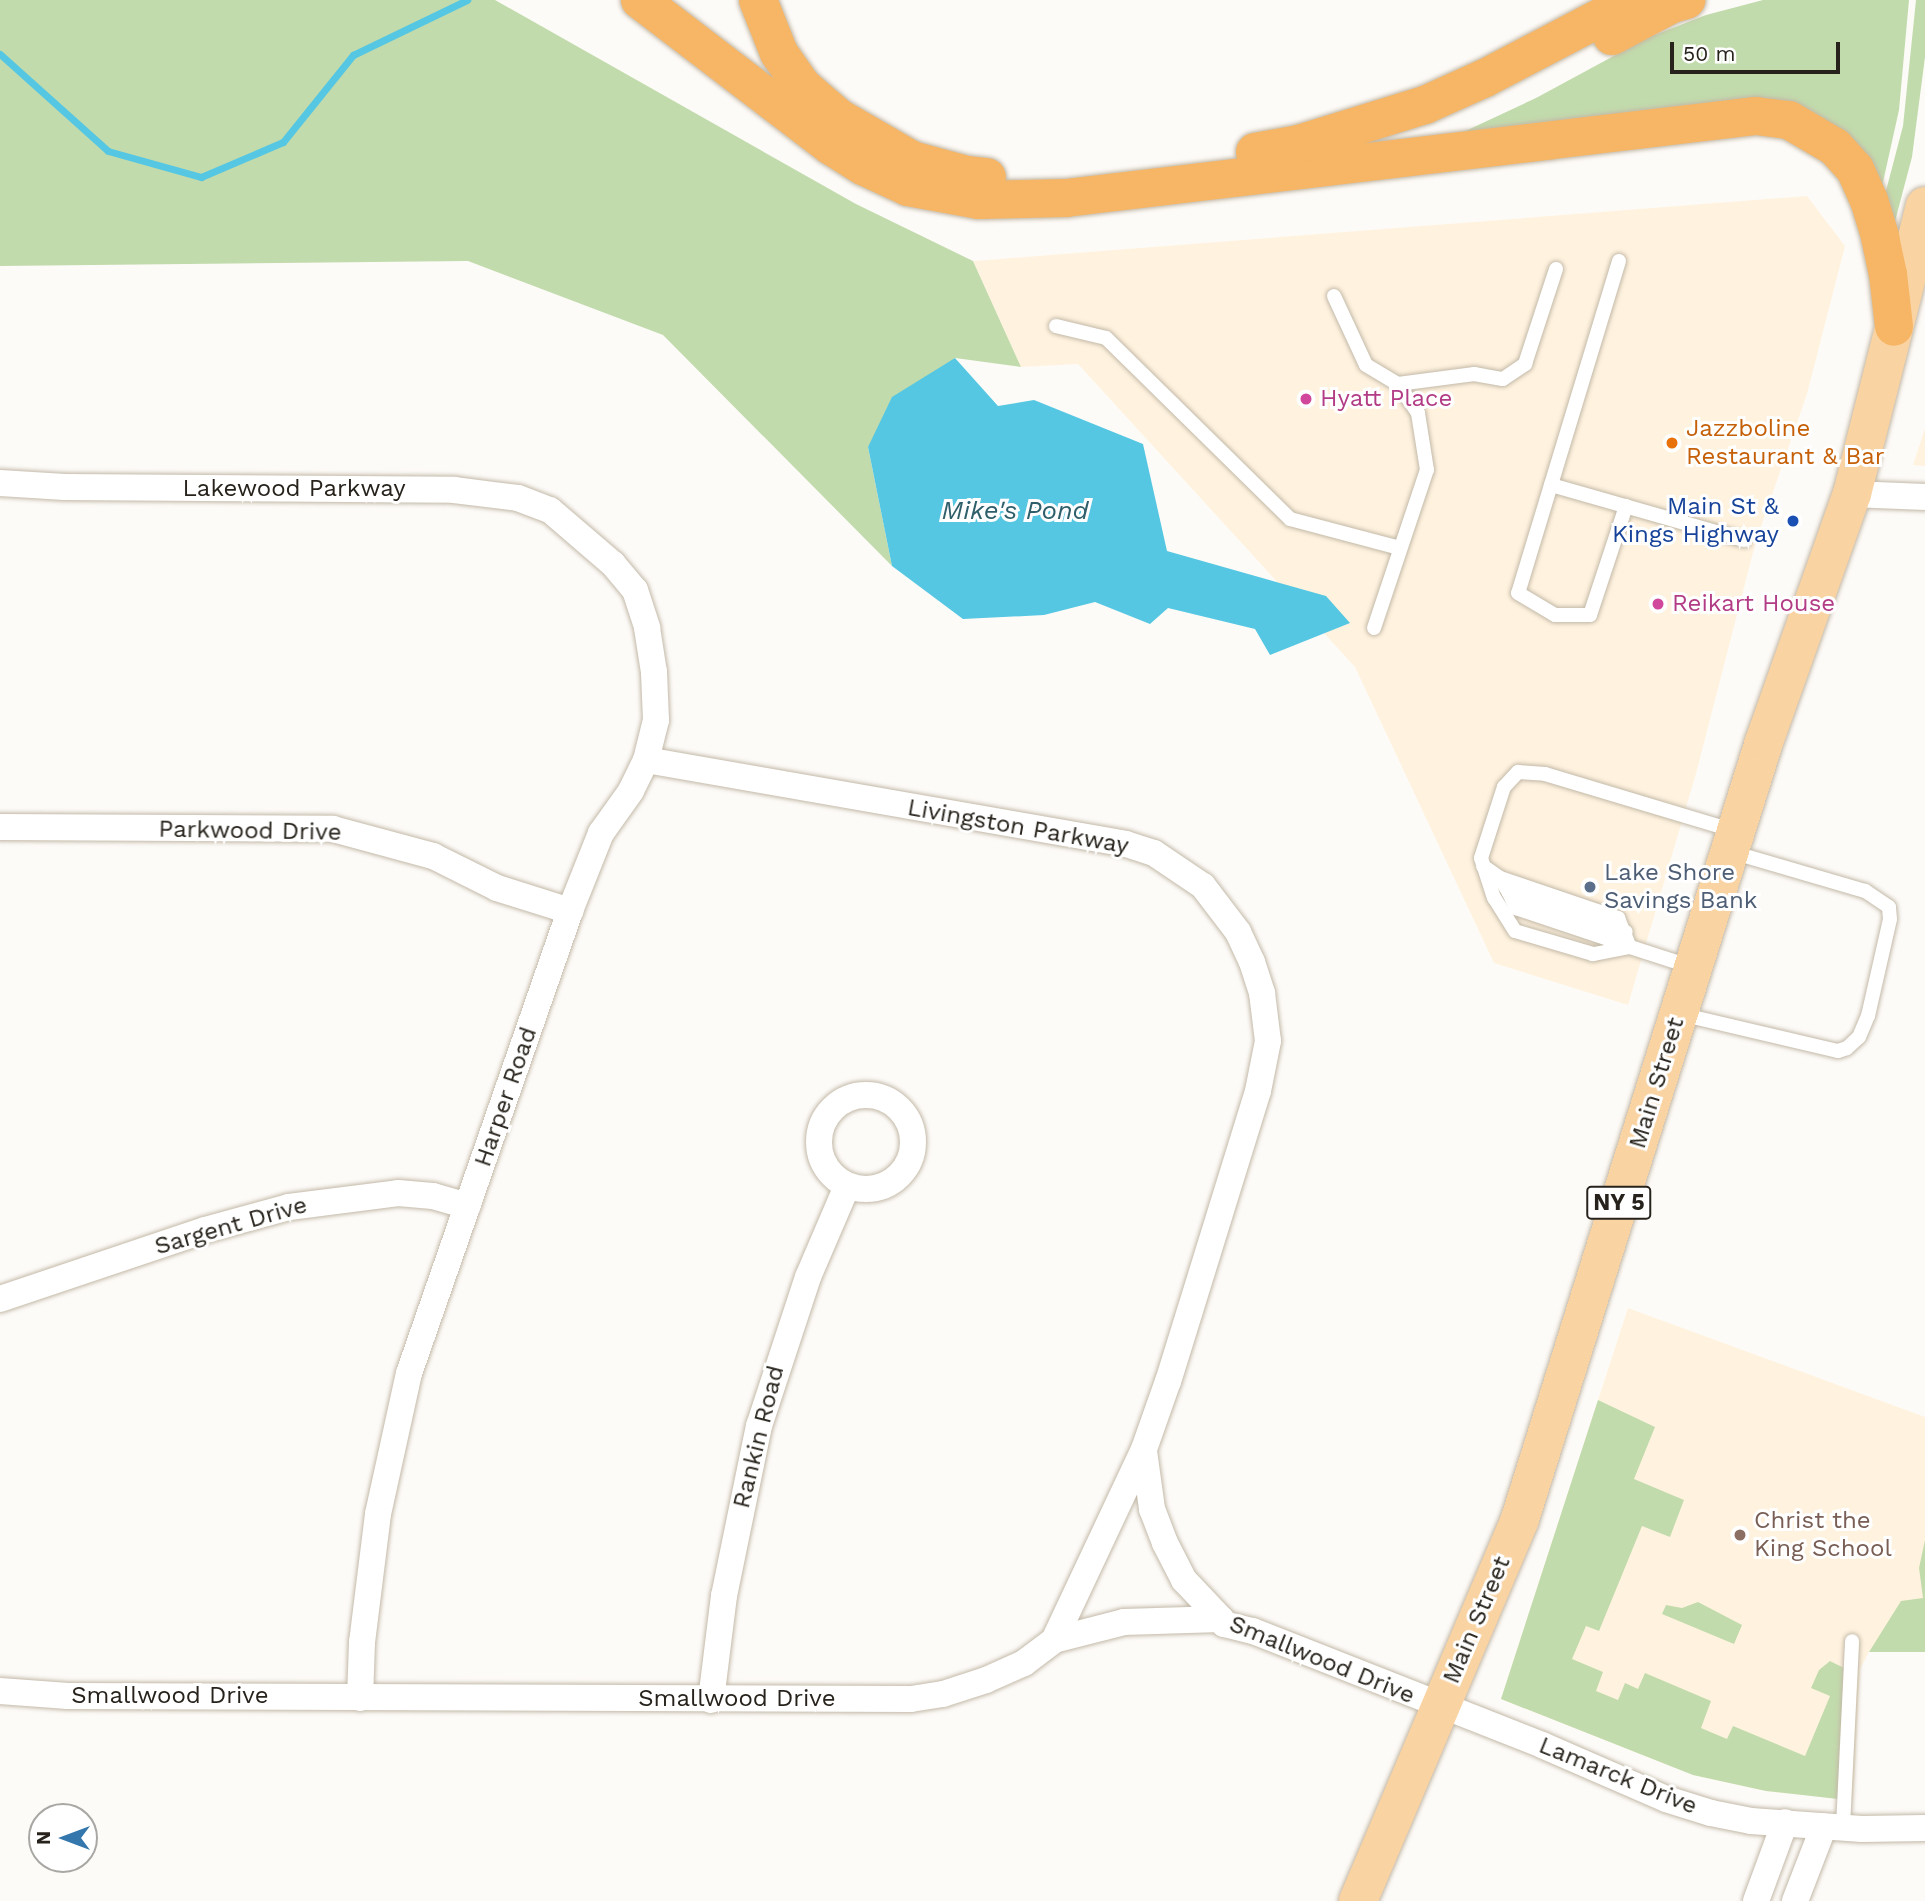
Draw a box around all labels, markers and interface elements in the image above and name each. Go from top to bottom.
scale bar [1673,28,1843,72]
text: 50 m [1683,41,1735,66]
place label: Hyatt Place [1320,385,1452,413]
marker: Hyatt Place [1298,391,1314,407]
place label: Jazzboline Restaurant & Bar [1686,415,1885,471]
marker: Jazzboline Restaurant & Bar [1664,435,1680,451]
street label: Lakewood Parkway [182,475,406,503]
place label: Main St & Kings Highway [1612,493,1779,549]
water label: Mike's Pond [942,495,1088,527]
marker: Main St & Kings Highway [1785,513,1801,529]
place label: Reikart House [1672,590,1835,618]
marker: Reikart House [1650,596,1666,612]
street label: Livingston Parkway [905,793,1131,861]
street label: Parkwood Drive [158,815,342,847]
place label: Lake Shore Savings Bank [1604,859,1757,915]
marker: Lake Shore Savings Bank [1582,879,1598,895]
street label: Main Street [1623,1014,1691,1152]
street label: Harper Road [469,1023,543,1171]
road number: NY 5 [1586,1184,1652,1222]
street label: Sargent Drive [151,1190,311,1262]
street label: Rankin Road [727,1363,791,1511]
place label: Christ the King School [1754,1507,1892,1563]
marker: Christ the King School [1732,1527,1748,1543]
street label: Main Street [1437,1552,1517,1688]
street label: Smallwood Drive [1225,1610,1419,1710]
street label: Smallwood Drive [71,1682,269,1710]
street label: Smallwood Drive [638,1685,836,1713]
street label: Lamarck Drive [1534,1731,1702,1821]
north arrow [28,1803,98,1873]
text: N [32,1831,55,1845]

